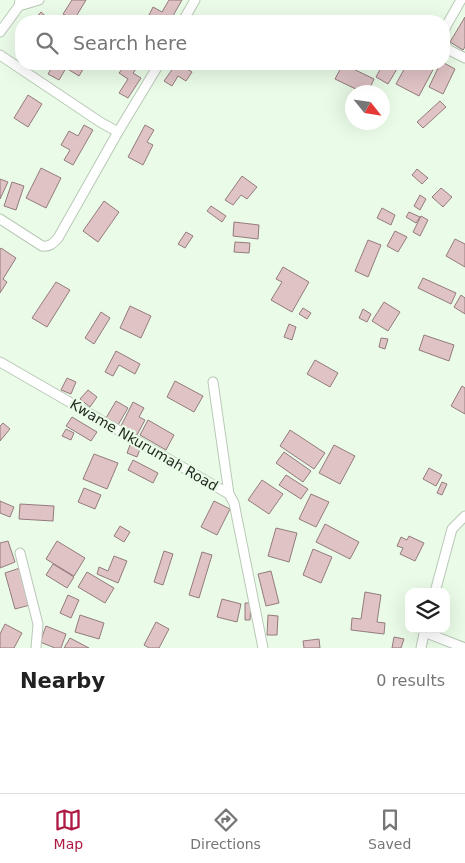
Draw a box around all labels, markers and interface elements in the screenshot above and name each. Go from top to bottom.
search box [15,15,450,70]
icon: search [33,29,61,57]
text: Search here [73,32,187,54]
north arrow [345,85,390,130]
street label: Kwame Nkurumah Road [67,396,221,494]
map controls [405,588,450,633]
button: layers [405,588,450,633]
text: Nearby [20,669,105,693]
text: 0 results [376,671,445,690]
tab: Map [54,806,83,852]
tab: Directions [190,806,261,852]
tab: Saved [368,806,411,852]

